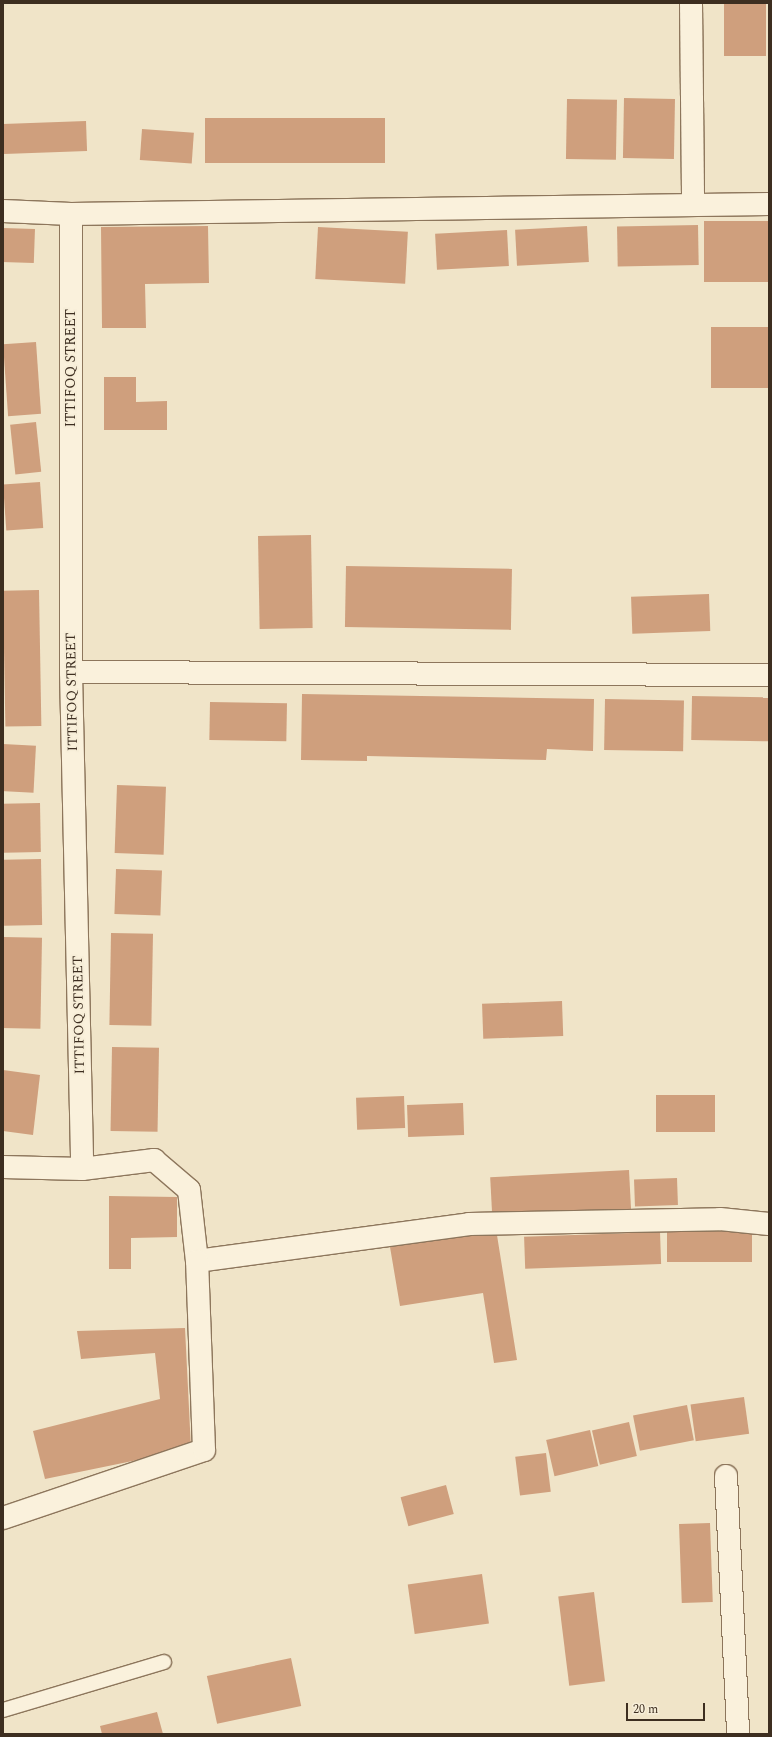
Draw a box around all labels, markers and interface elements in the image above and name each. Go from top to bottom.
street label: ITTIFOQ STREET [63,309,79,427]
street label: ITTIFOQ STREET [63,633,81,751]
street label: ITTIFOQ STREET [70,956,88,1074]
scale bar [628,1695,707,1721]
text: 20 m [633,1700,658,1719]

